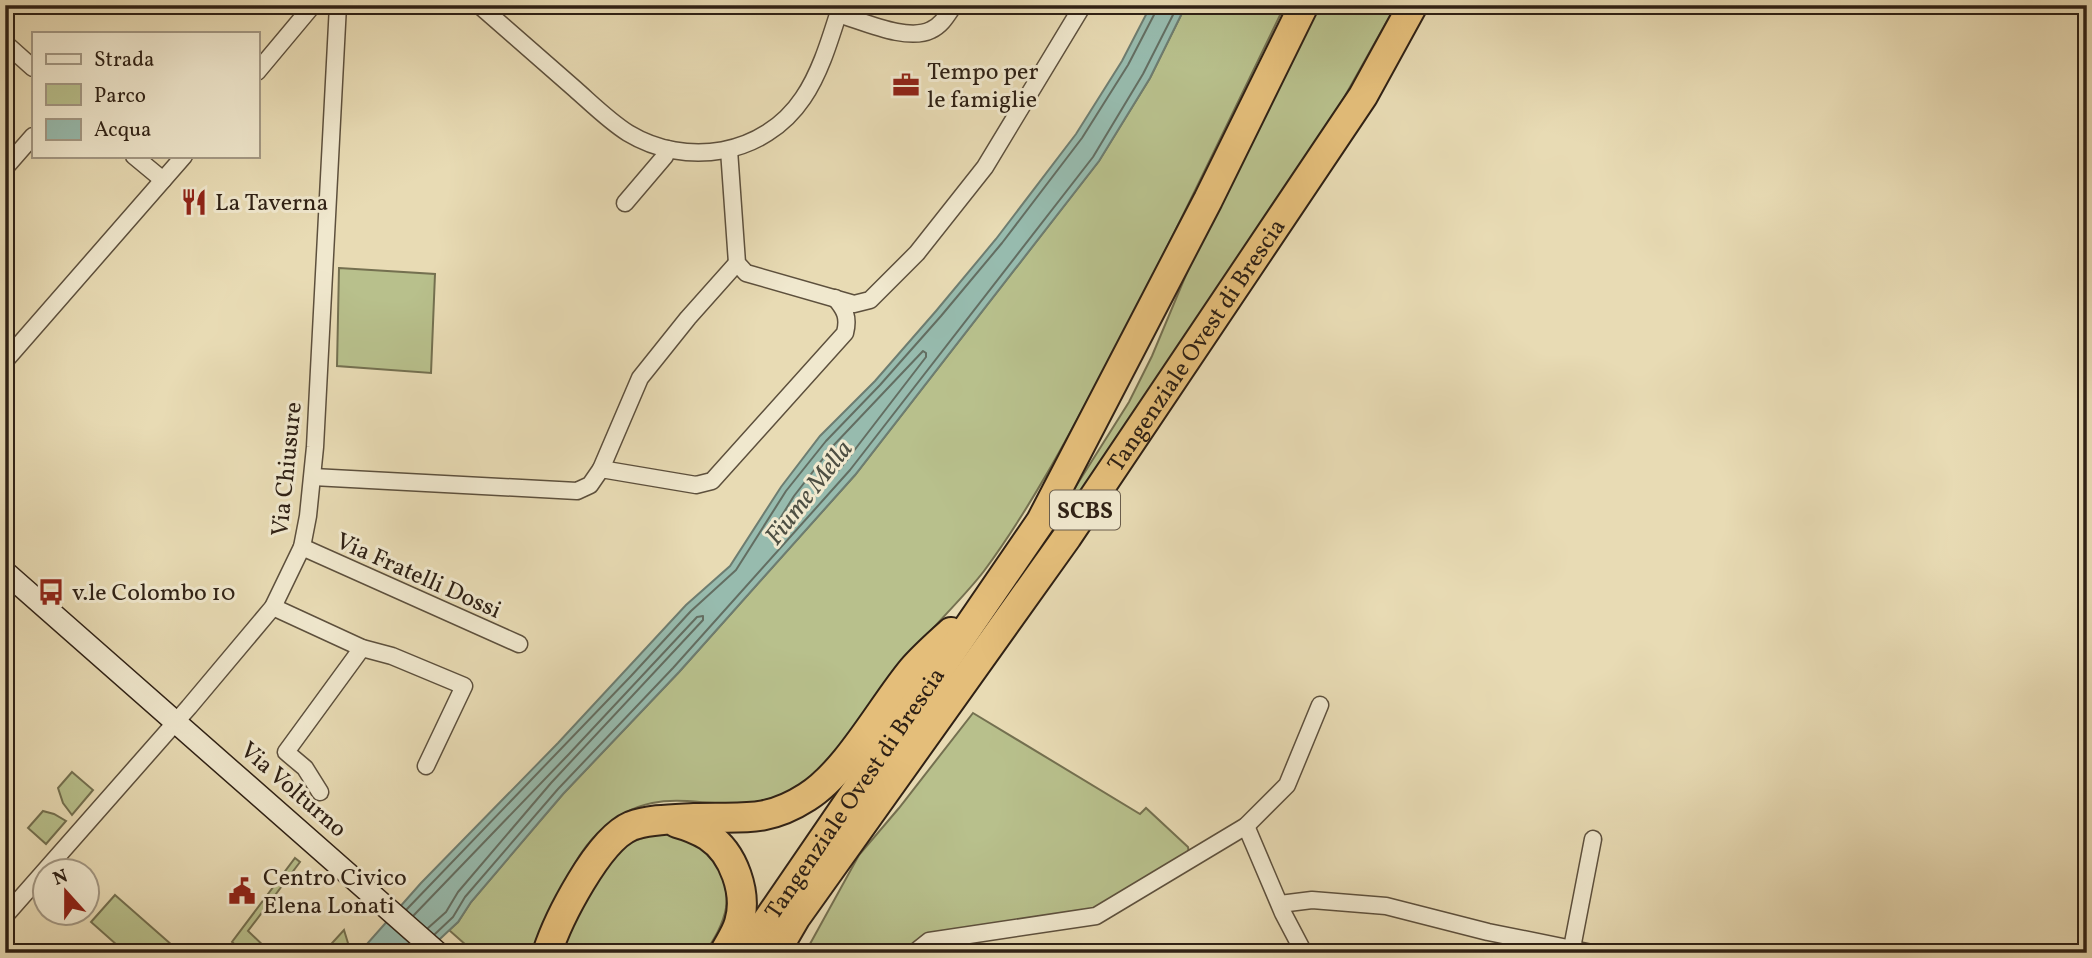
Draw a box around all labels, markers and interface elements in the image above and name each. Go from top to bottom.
legend [32,32,259,158]
text: Strada [94,46,155,75]
place label: Tempo per le famiglie [927,56,1038,118]
office icon: Tempo per le famiglie [891,70,921,100]
text: Parco [94,82,146,111]
text: Acqua [94,116,152,145]
restaurant icon: La Taverna [179,187,209,217]
place label: La Taverna [215,187,328,221]
street label: Tangenziale Ovest di Brescia [1100,212,1295,479]
street label: Via Chiusure [264,400,312,538]
water label: Fiume Mella [757,433,862,553]
road number: SCBS [1050,490,1120,530]
street label: Via Fratelli Dossi [330,525,506,628]
bus stop icon: v.le Colombo 10 [36,577,66,607]
place label: v.le Colombo 10 [72,577,235,611]
street label: Tangenziale Ovest di Brescia [758,661,955,927]
street label: Via Volturno [232,735,353,846]
north arrow [32,856,102,926]
place label: Centro Civico Elena Lonati [263,862,407,924]
text: N [50,863,72,893]
public building icon: Centro Civico Elena Lonati [227,876,257,906]

